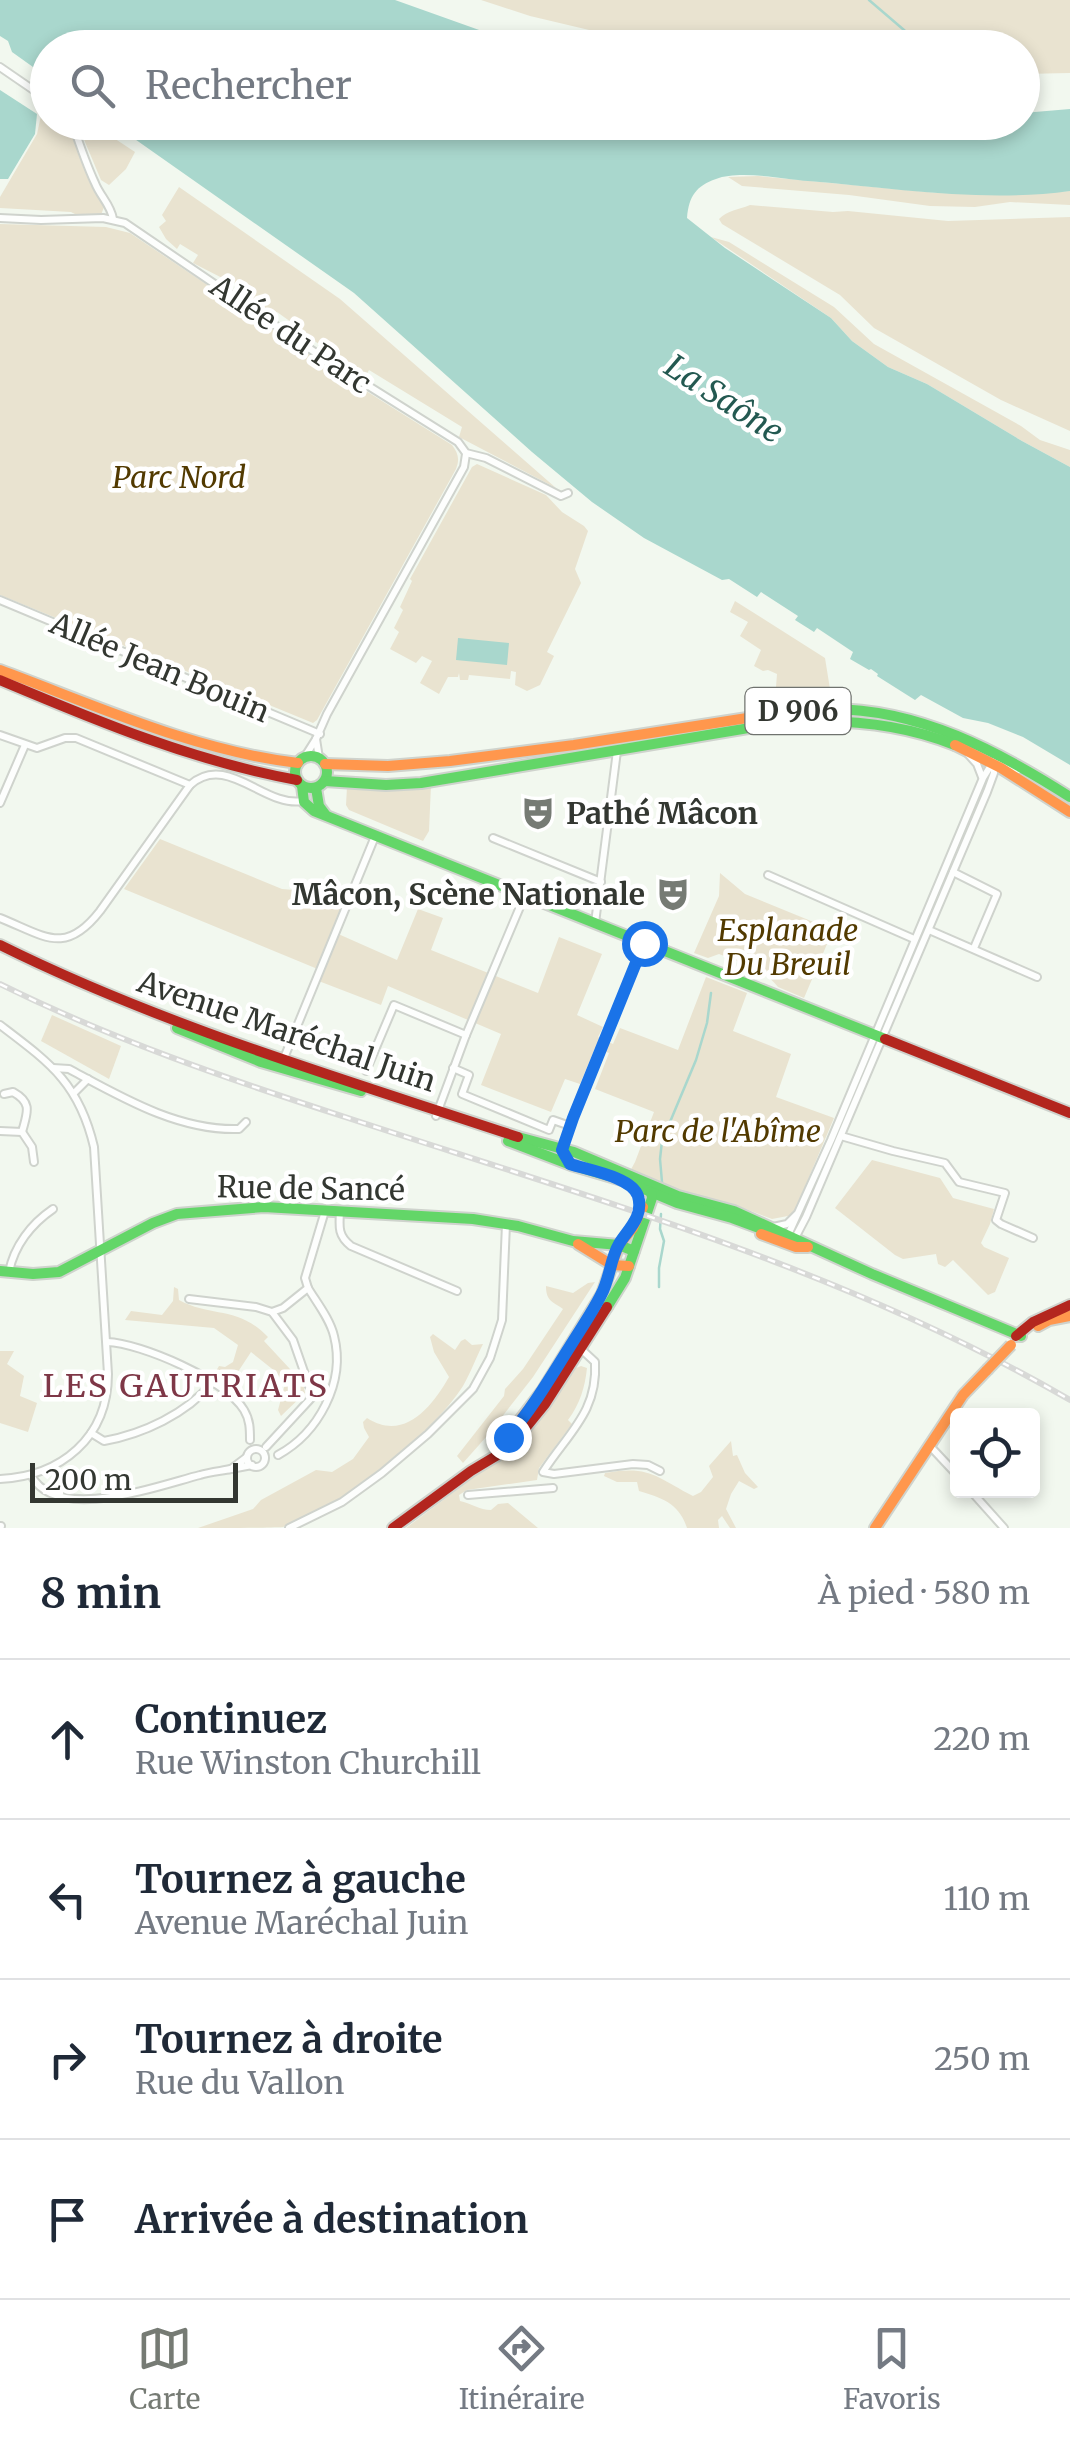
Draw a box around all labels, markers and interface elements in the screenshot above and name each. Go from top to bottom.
search box [30,30,1040,140]
icon: search [65,58,120,113]
text: Rechercher [145,62,352,109]
street label: Allée du Parc [202,266,379,402]
water label: La Saône [657,346,791,452]
park label: Parc Nord [112,458,246,496]
street label: Allée Jean Bouin [44,603,276,730]
road number: D 906 [746,688,850,734]
theatre icon: Pathé Mâcon [519,794,557,832]
place label: Pathé Mâcon [566,794,758,832]
place label: Mâcon, Scène Nationale [292,875,645,913]
theatre icon: Mâcon, Scène Nationale [654,875,692,913]
park label: Esplanade Du Breuil [718,911,858,983]
route start [622,921,668,967]
street label: Avenue Maréchal Juin [132,962,441,1100]
park label: Parc de l'Abîme [615,1112,821,1150]
street label: Rue de Sancé [217,1167,405,1209]
district label: LES GAUTRIATS [43,1366,329,1406]
map controls [950,1408,1040,1498]
button: locate [950,1408,1040,1498]
route end [486,1415,532,1461]
scale bar [30,1458,238,1502]
text: 200 m [45,1462,132,1498]
text: 8 min [40,1567,161,1619]
text: À pied · 580 m [818,1573,1030,1613]
text: Continuez [135,1696,327,1743]
icon: ahead [40,1712,95,1767]
text: 220 m [933,1719,1030,1759]
text: Rue Winston Churchill [135,1743,481,1783]
text: Tournez à gauche [135,1856,466,1903]
icon: left [40,1872,95,1927]
text: 110 m [943,1879,1030,1919]
text: Avenue Maréchal Juin [135,1903,469,1943]
text: Tournez à droite [135,2016,443,2063]
icon: right [40,2032,95,2087]
text: 250 m [934,2039,1030,2079]
text: Rue du Vallon [135,2063,345,2103]
icon: arrive [40,2192,95,2247]
text: Arrivée à destination [135,2196,528,2243]
tab: Carte [129,2321,200,2417]
tab: Itinéraire [459,2321,585,2417]
tab: Favoris [843,2321,941,2417]

